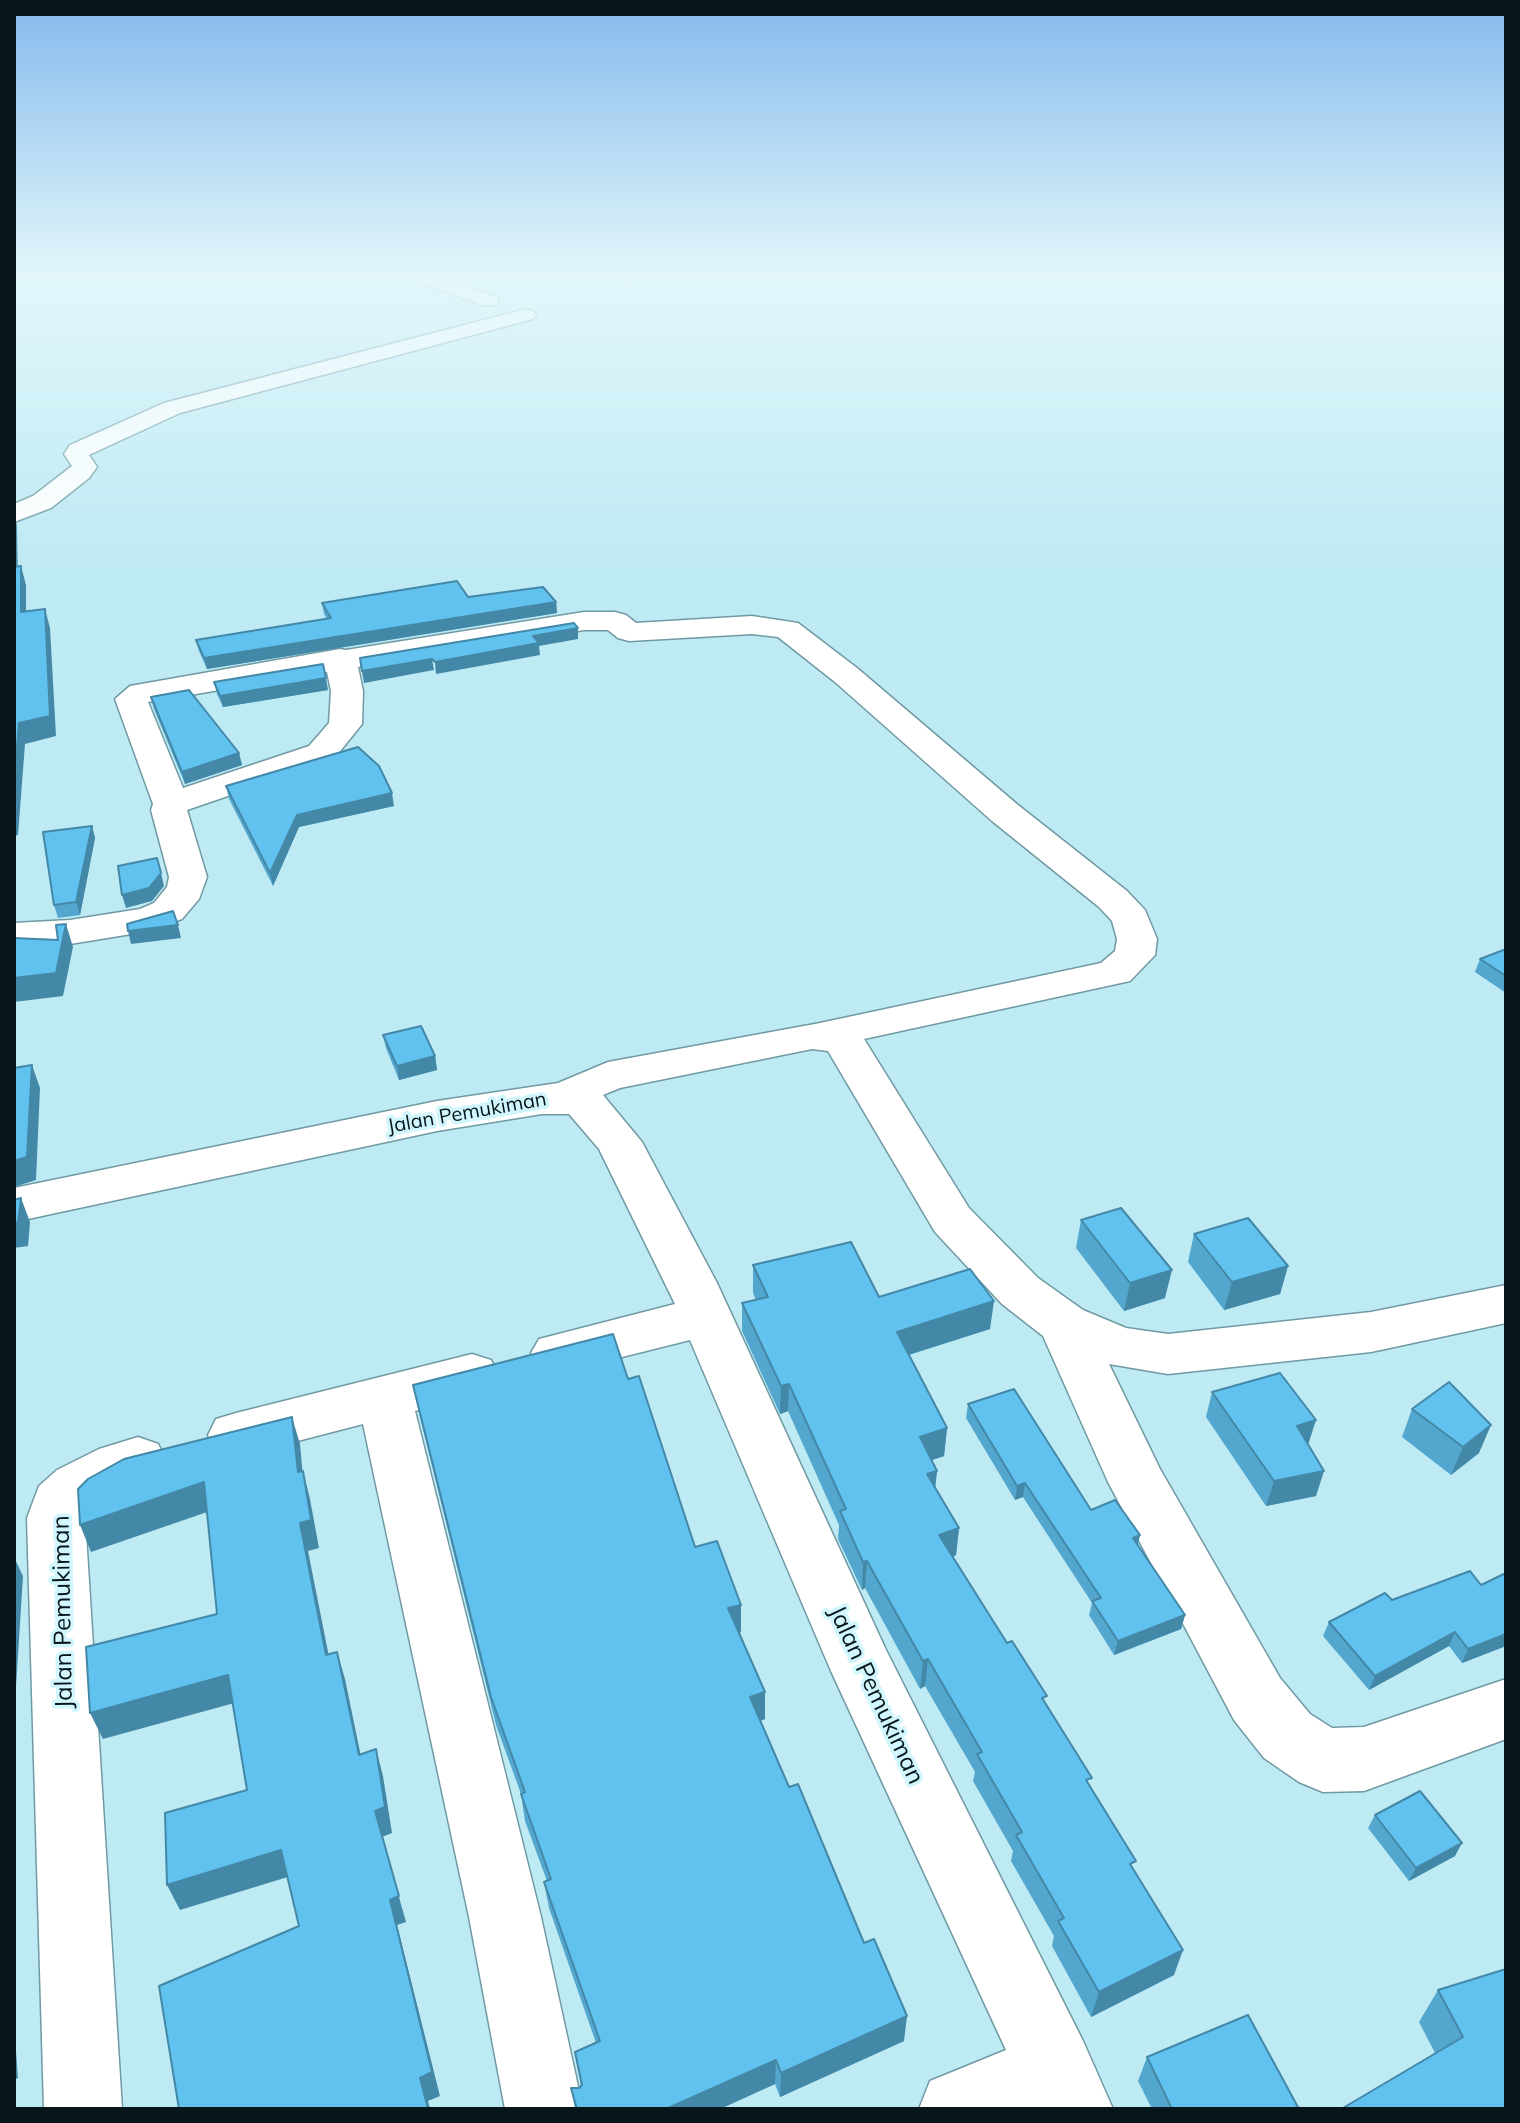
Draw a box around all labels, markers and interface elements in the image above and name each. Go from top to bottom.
street label: Jalan Pemukiman [386,1087,548,1139]
street label: Jalan Pemukiman [47,1515,79,1709]
street label: Jalan Pemukiman [822,1601,930,1789]

